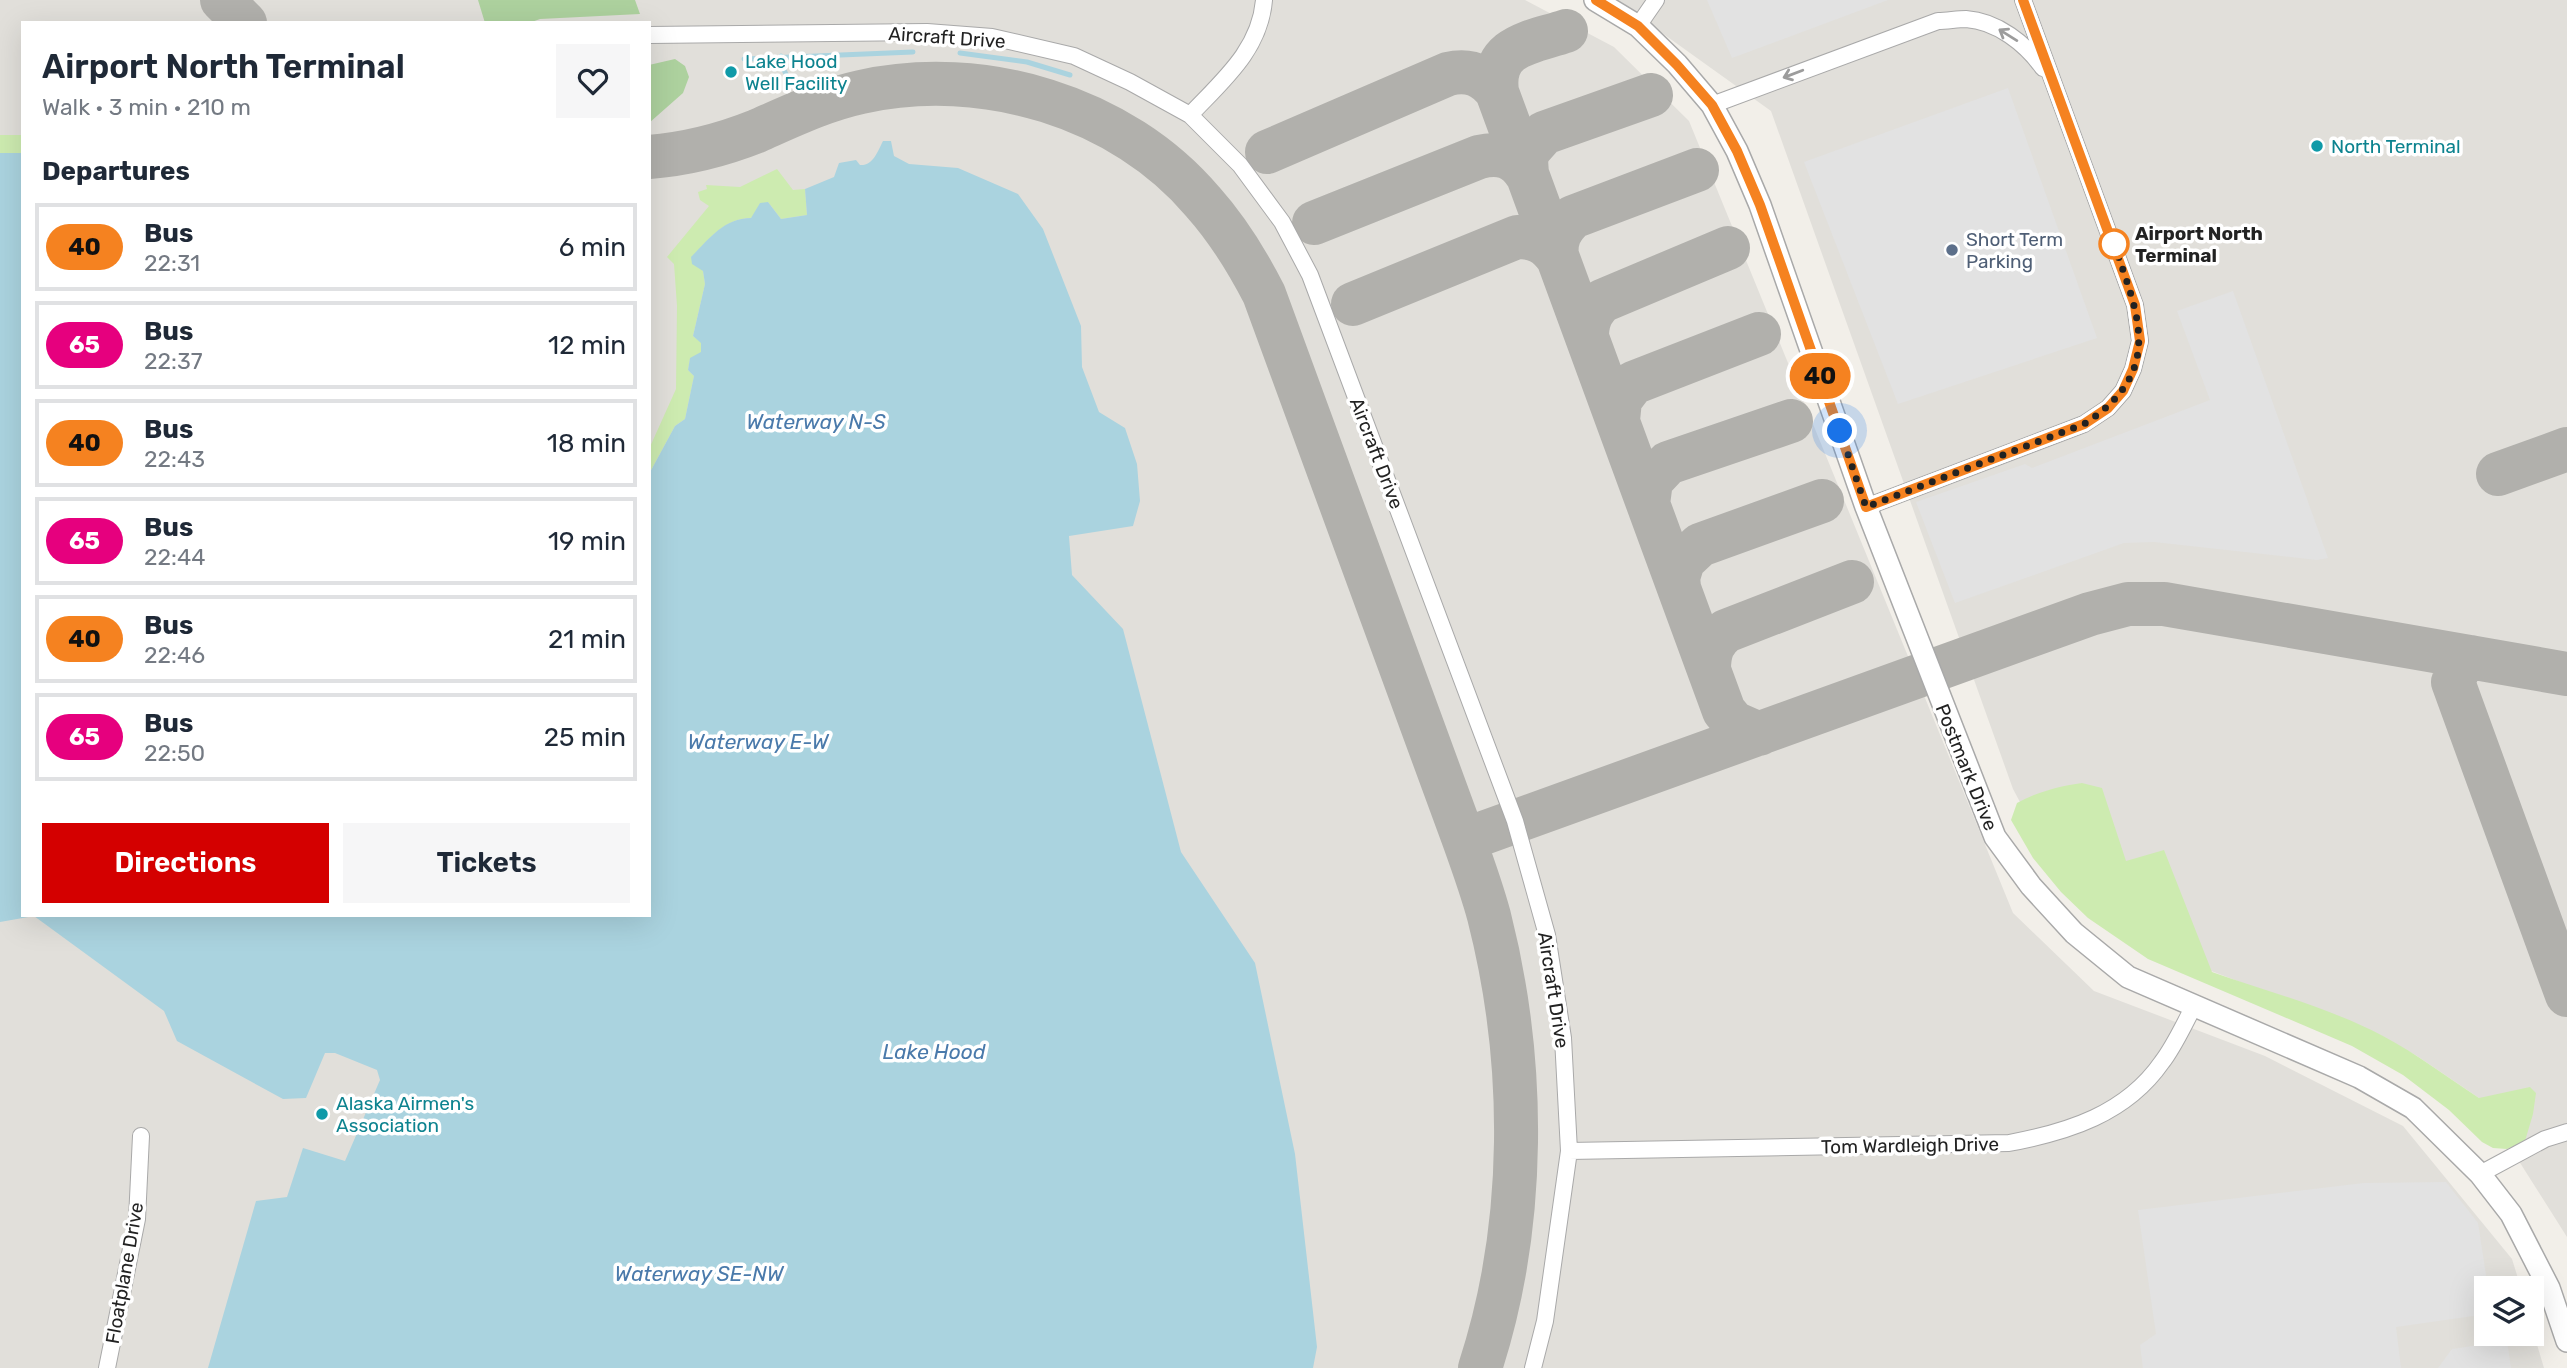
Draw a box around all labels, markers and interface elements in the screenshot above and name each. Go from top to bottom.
street label: Aircraft Drive [888,22,1006,53]
one-way arrow [1999,28,2019,42]
button: heart [556,44,630,118]
text: Airport North Terminal [42,47,405,86]
place label: Lake Hood Well Facility [745,50,848,95]
marker: Lake Hood Well Facility [723,64,739,80]
one-way arrow [1783,68,1805,81]
text: Walk · 3 min · 210 m [42,93,251,121]
place label: North Terminal [2331,135,2461,158]
marker: North Terminal [2309,138,2325,154]
text: Departures [42,156,190,187]
text: Bus [144,218,193,249]
place label: Airport North Terminal [2135,222,2263,267]
place label: Short Term Parking [1966,228,2063,273]
marker: Airport North Terminal [2099,229,2129,259]
text: 6 min [559,232,626,263]
text: 40 [68,233,101,261]
marker: Short Term Parking [1944,242,1960,258]
text: 22:31 [144,249,200,277]
text: Bus [144,316,193,347]
text: 12 min [548,330,626,361]
text: 65 [69,331,100,359]
text: 22:37 [144,347,203,375]
line badge: 40 [1788,353,1852,399]
text: 40 [1804,362,1836,390]
street label: Aircraft Drive [1345,394,1408,512]
water label: Waterway N-S [746,409,886,434]
your location [1822,413,1857,448]
text: Bus [144,414,193,445]
text: 18 min [547,428,626,459]
text: 40 [68,429,101,457]
text: 22:43 [144,445,205,473]
text: Bus [144,512,193,543]
text: 19 min [548,526,626,557]
text: 65 [69,527,100,555]
text: 22:44 [144,543,205,571]
text: Bus [144,610,193,641]
text: 21 min [548,624,626,655]
text: 40 [68,625,101,653]
text: 22:46 [144,641,205,669]
street label: Postmark Drive [1931,700,2002,834]
text: Bus [144,708,193,739]
text: 25 min [544,722,626,753]
text: 65 [69,723,100,751]
water label: Waterway E-W [688,729,830,754]
text: 22:50 [144,739,205,767]
button: Directions [42,823,329,903]
button: Tickets [343,823,630,903]
street label: Aircraft Drive [1533,930,1574,1050]
water label: Lake Hood [883,1039,986,1064]
place label: Alaska Airmen's Association [336,1092,474,1137]
marker: Alaska Airmen's Association [314,1106,330,1122]
street label: Tom Wardleigh Drive [1821,1132,1999,1159]
street label: Floatplane Drive [101,1200,148,1346]
water label: Waterway SE-NW [615,1261,785,1286]
map controls [2474,1276,2544,1346]
button: layers [2474,1276,2544,1346]

